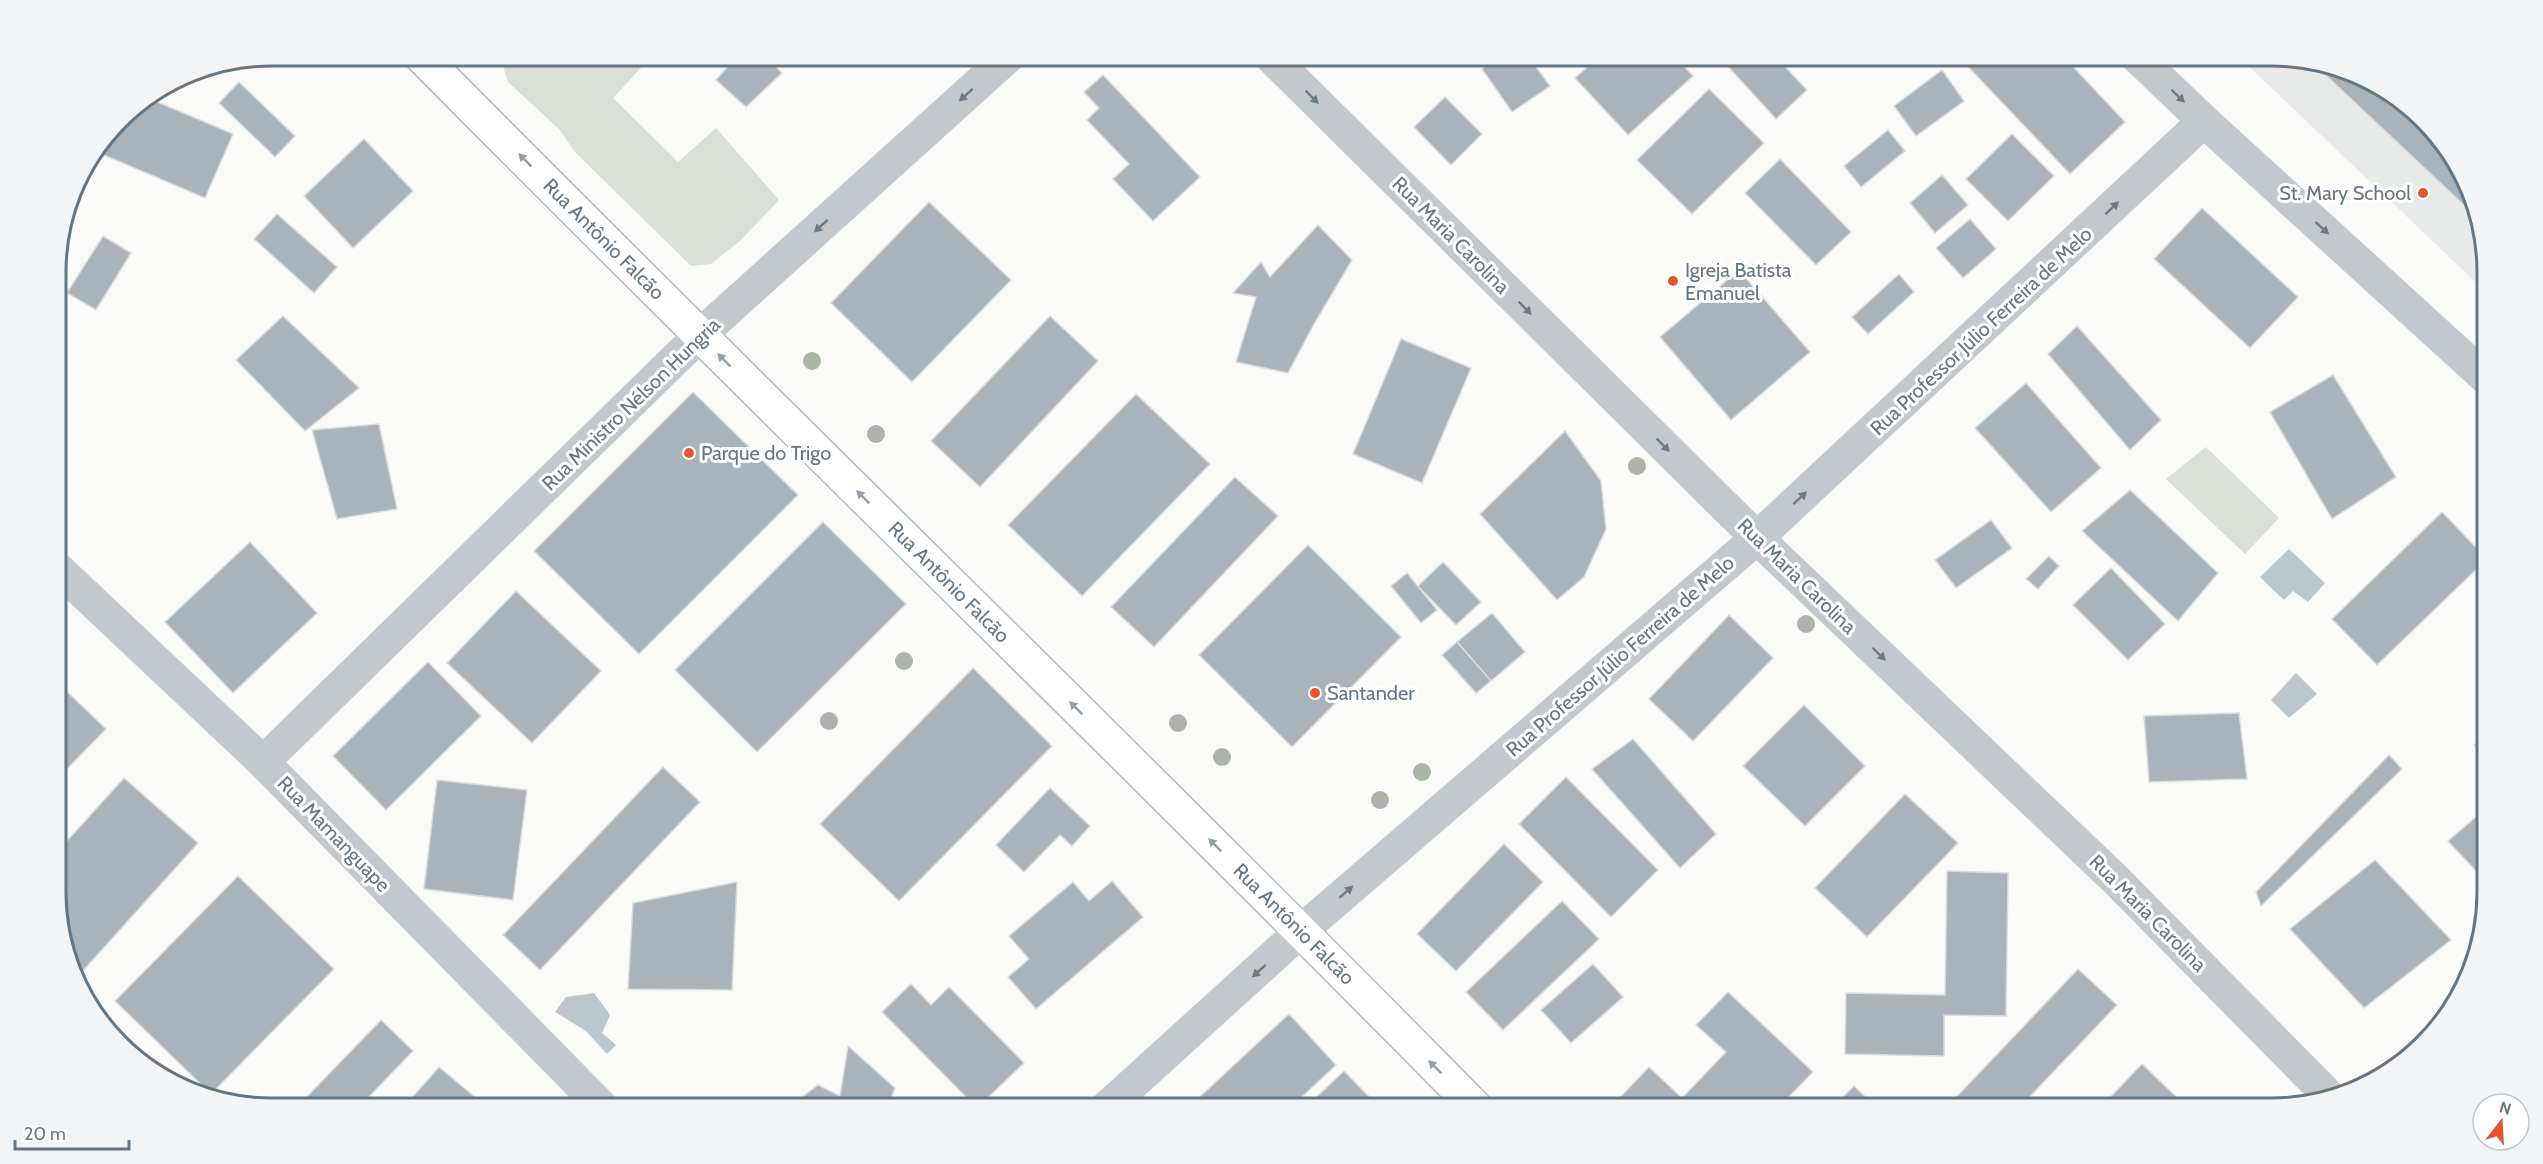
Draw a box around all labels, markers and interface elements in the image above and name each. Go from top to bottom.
one-way arrow [958,88,973,102]
one-way arrow [1304,89,1318,103]
one-way arrow [2170,89,2185,102]
one-way arrow [518,153,532,168]
street label: Rua Maria Carolina [1388,172,1515,299]
street label: Rua Antônio Falcão [538,173,670,305]
place label: St. Mary School [2279,181,2411,205]
marker: St. Mary School [2416,186,2430,200]
one-way arrow [2105,201,2120,215]
one-way arrow [814,219,829,232]
one-way arrow [2314,221,2329,235]
street label: Rua Professor Júlio Ferreira de Melo [1865,222,2097,440]
place label: Igreja Batista Emanuel [1685,258,1792,305]
marker: Igreja Batista Emanuel [1666,274,1680,288]
one-way arrow [1517,301,1532,315]
street label: Rua Ministro Nélson Hungria [537,312,725,495]
one-way arrow [718,353,732,367]
one-way arrow [1656,438,1670,452]
place label: Parque do Trigo [701,441,831,465]
marker: Parque do Trigo [682,446,696,460]
one-way arrow [856,490,870,504]
one-way arrow [1793,491,1808,505]
street label: Rua Maria Carolina [1733,513,1862,639]
street label: Rua Antônio Falcão [883,516,1015,648]
street label: Rua Professor Júlio Ferreira de Melo [1501,550,1739,762]
one-way arrow [1871,647,1886,661]
place label: Santander [1327,681,1415,705]
marker: Santander [1308,686,1322,700]
one-way arrow [1069,701,1084,715]
street label: Rua Mamanguape [273,771,395,897]
one-way arrow [1208,839,1222,853]
street label: Rua Maria Carolina [2085,850,2212,977]
street label: Rua Antônio Falcão [1228,858,1360,990]
one-way arrow [1338,886,1354,899]
one-way arrow [1251,964,1266,978]
one-way arrow [1428,1059,1442,1074]
north arrow [2471,1092,2531,1152]
text: N [2497,1097,2513,1119]
scale bar [15,1113,129,1151]
text: 20 m [24,1123,66,1145]

